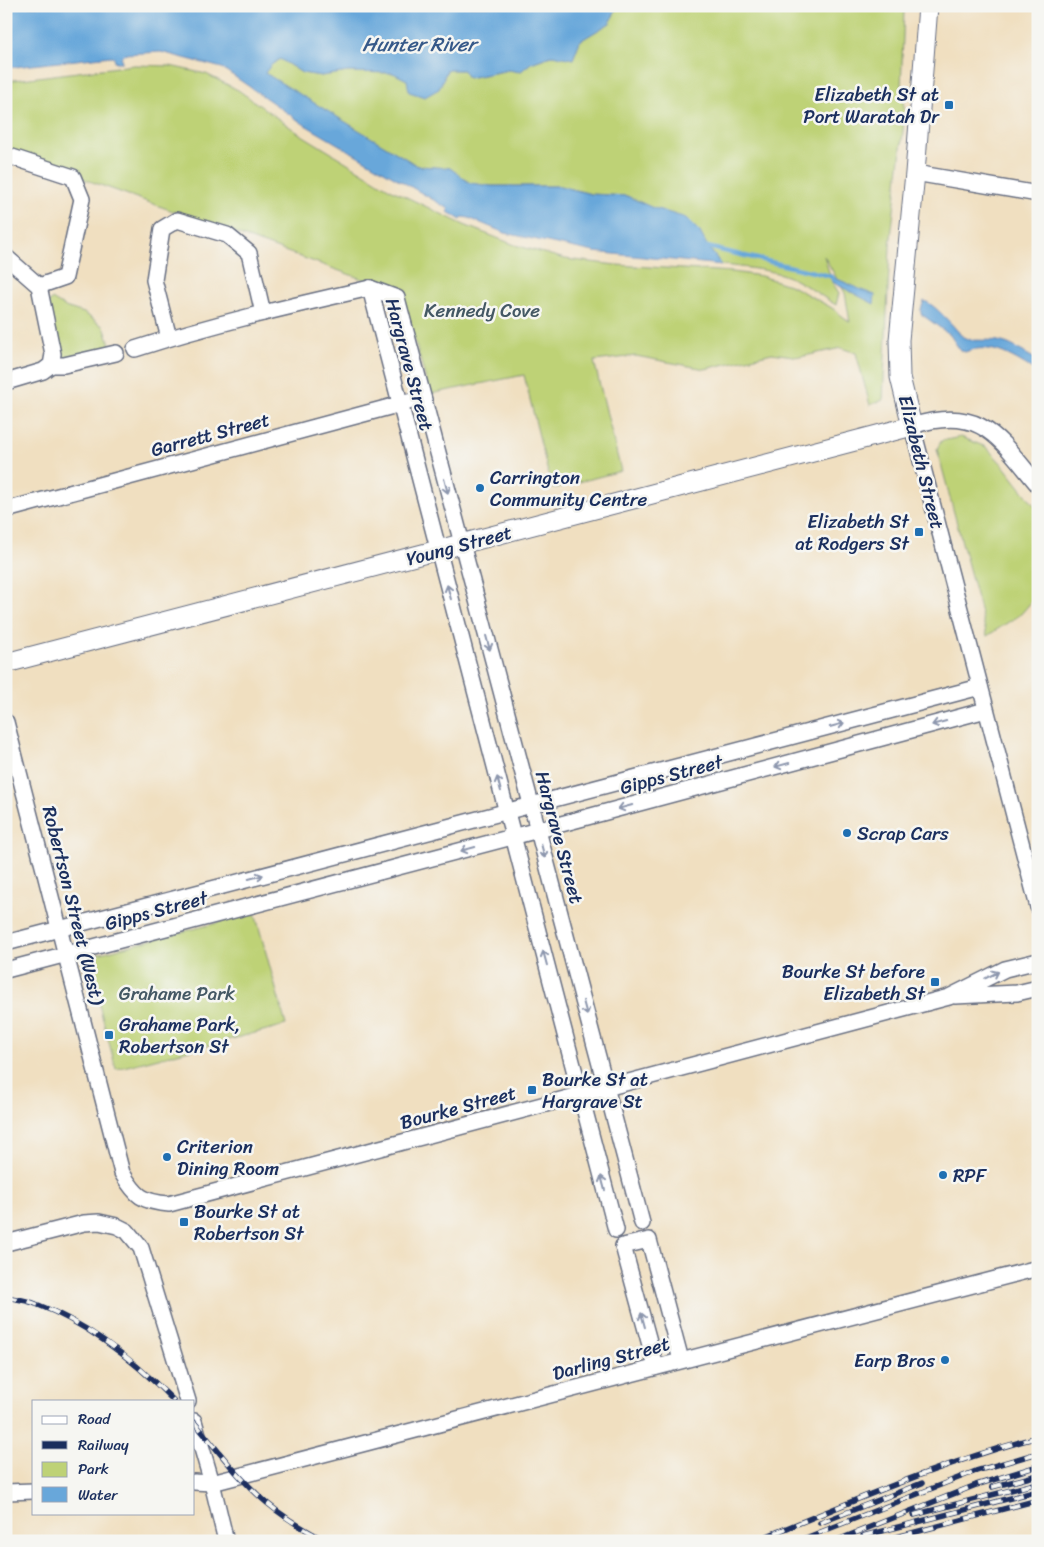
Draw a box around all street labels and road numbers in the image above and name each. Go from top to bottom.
street label: Hargrave Street [376,294,443,434]
street label: Elizabeth Street [889,391,954,533]
street label: Garrett Street [147,403,273,466]
street label: Young Street [403,516,516,575]
street label: Gipps Street [616,745,727,804]
street label: Hargrave Street [526,767,593,907]
street label: Robertson Street (West) [33,802,114,1009]
street label: Gipps Street [101,881,212,940]
street label: Bourke Street [396,1076,520,1139]
street label: Darling Street [549,1327,673,1390]

